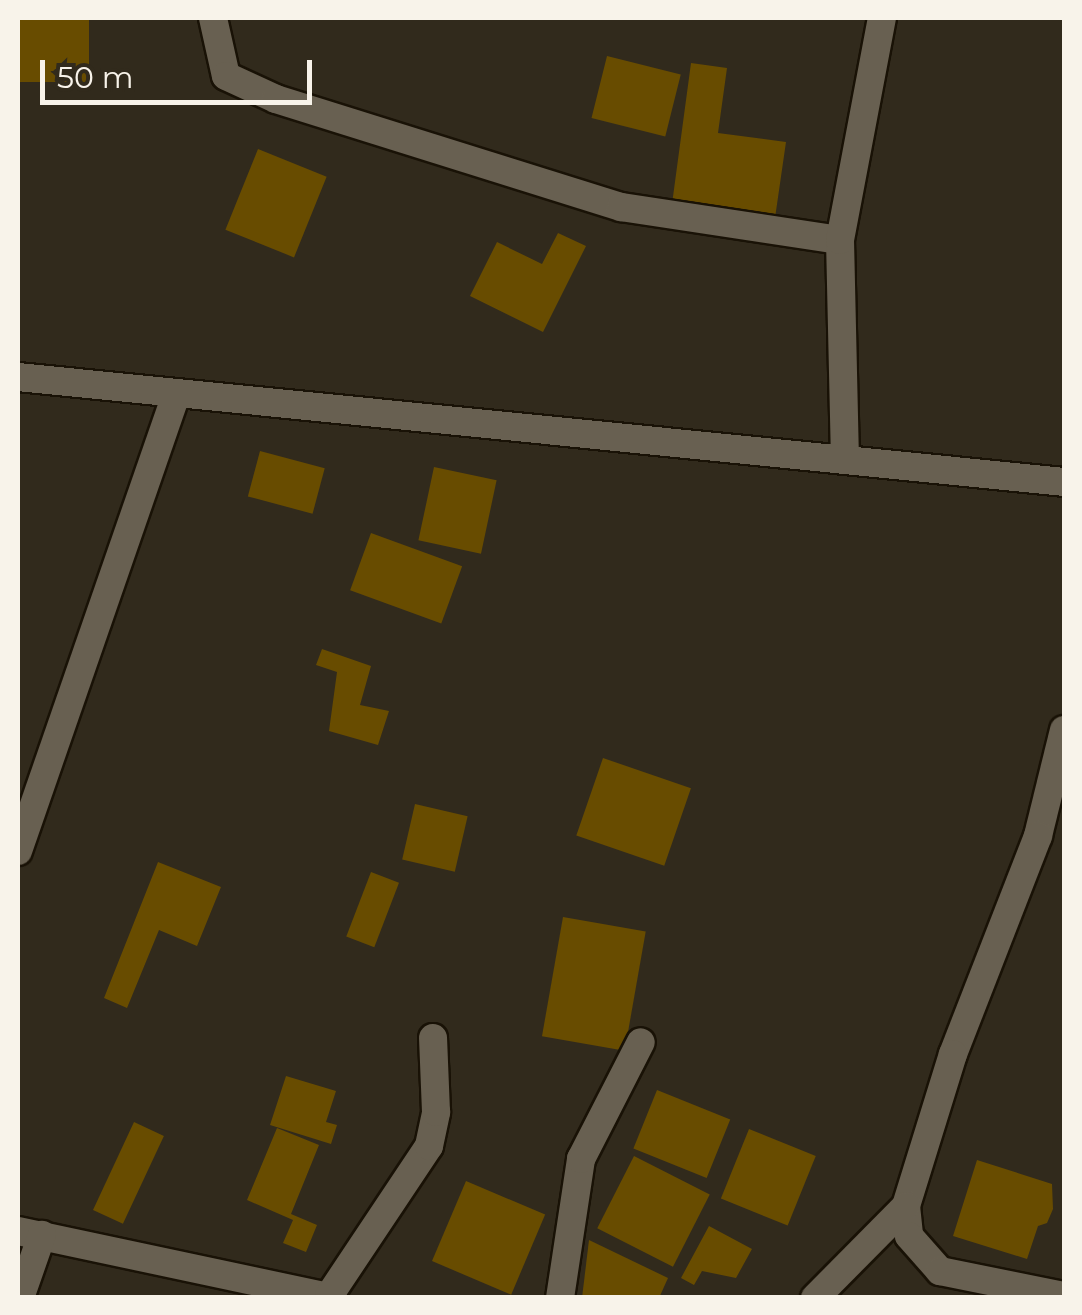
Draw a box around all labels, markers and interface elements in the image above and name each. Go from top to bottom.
scale bar [45,40,318,102]
text: 50 m [57,59,134,96]

